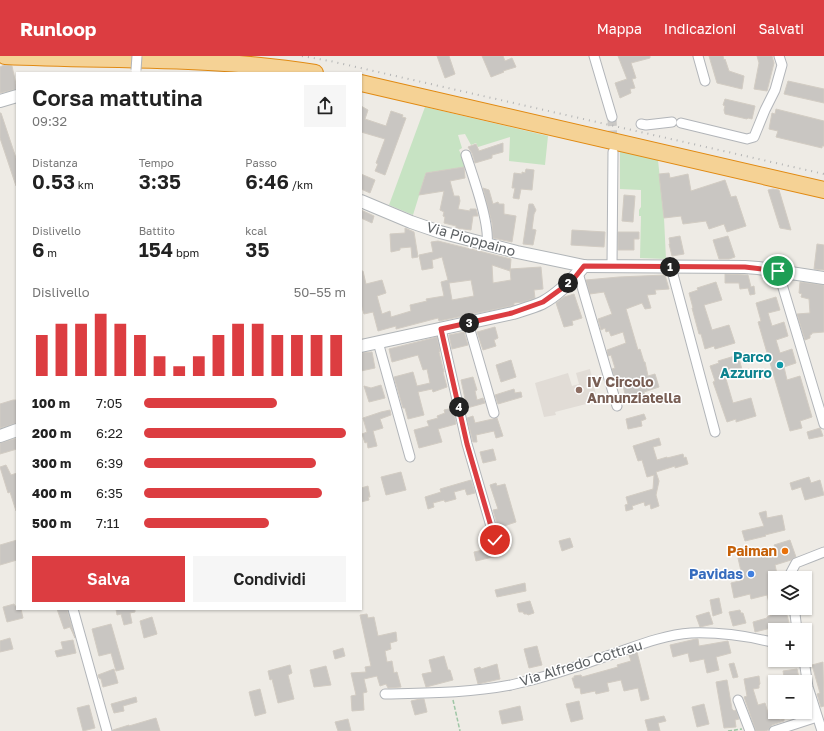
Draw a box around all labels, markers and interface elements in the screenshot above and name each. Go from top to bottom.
text: Runloop [20,17,96,40]
text: Mappa [597,20,642,37]
text: Indicazioni [664,20,736,37]
text: Salvati [758,20,804,37]
text: Corsa mattutina [32,84,203,111]
button: share [304,85,346,127]
text: 09:32 [32,113,67,129]
text: Distanza [32,156,78,169]
text: Tempo [139,156,174,169]
text: Passo [245,156,277,169]
text: 0.53 [32,169,75,193]
text: 3:35 [139,169,181,193]
text: 6:46 [245,169,289,193]
text: km [75,178,94,191]
text: /km [289,178,313,191]
street label: Via Pioppaino [425,218,518,259]
text: Dislivello [32,224,81,237]
text: Battito [139,224,175,237]
text: kcal [245,224,267,237]
text: 6 [32,237,44,261]
text: 154 [139,237,173,261]
text: 35 [245,237,269,261]
text: m [44,246,57,259]
text: bpm [173,246,199,259]
pin [761,254,795,288]
pin: 1 [660,257,680,277]
text: 1 [667,260,673,273]
icon: arrive [767,260,789,282]
pin: 2 [558,273,578,293]
text: 2 [565,276,571,289]
text: Dislivello [32,284,90,300]
text: 50–55 m [294,284,346,300]
pin: 3 [459,313,479,333]
text: 3 [466,316,472,329]
place label: Parco Azzurro [720,348,772,381]
marker: Parco Azzurro [775,360,785,370]
place label: IV Circolo Annunziatella [587,373,681,406]
marker: IV Circolo Annunziatella [574,385,584,395]
text: 100 m [32,395,70,411]
text: 7:05 [96,395,122,411]
pin: 4 [449,397,469,417]
text: 4 [456,400,462,413]
text: 200 m [32,425,71,441]
text: 6:22 [96,425,123,441]
text: 300 m [32,455,71,471]
text: 6:39 [96,455,123,471]
text: 400 m [32,485,72,501]
text: 6:35 [96,485,123,501]
text: 500 m [32,515,71,531]
text: 7:11 [96,515,119,531]
pin [478,523,512,557]
icon: check [484,529,506,551]
place label: Paiman [727,542,777,559]
marker: Paiman [780,546,790,556]
button: Salva [32,556,185,602]
button: Condividi [193,556,346,602]
place label: Pavidas [689,565,743,582]
marker: Pavidas [746,569,756,579]
map controls [768,571,812,719]
button: layers [768,571,812,615]
button: + [768,623,812,667]
street label: Via Alfredo Cottrau [517,636,644,689]
button: − [768,675,812,719]

